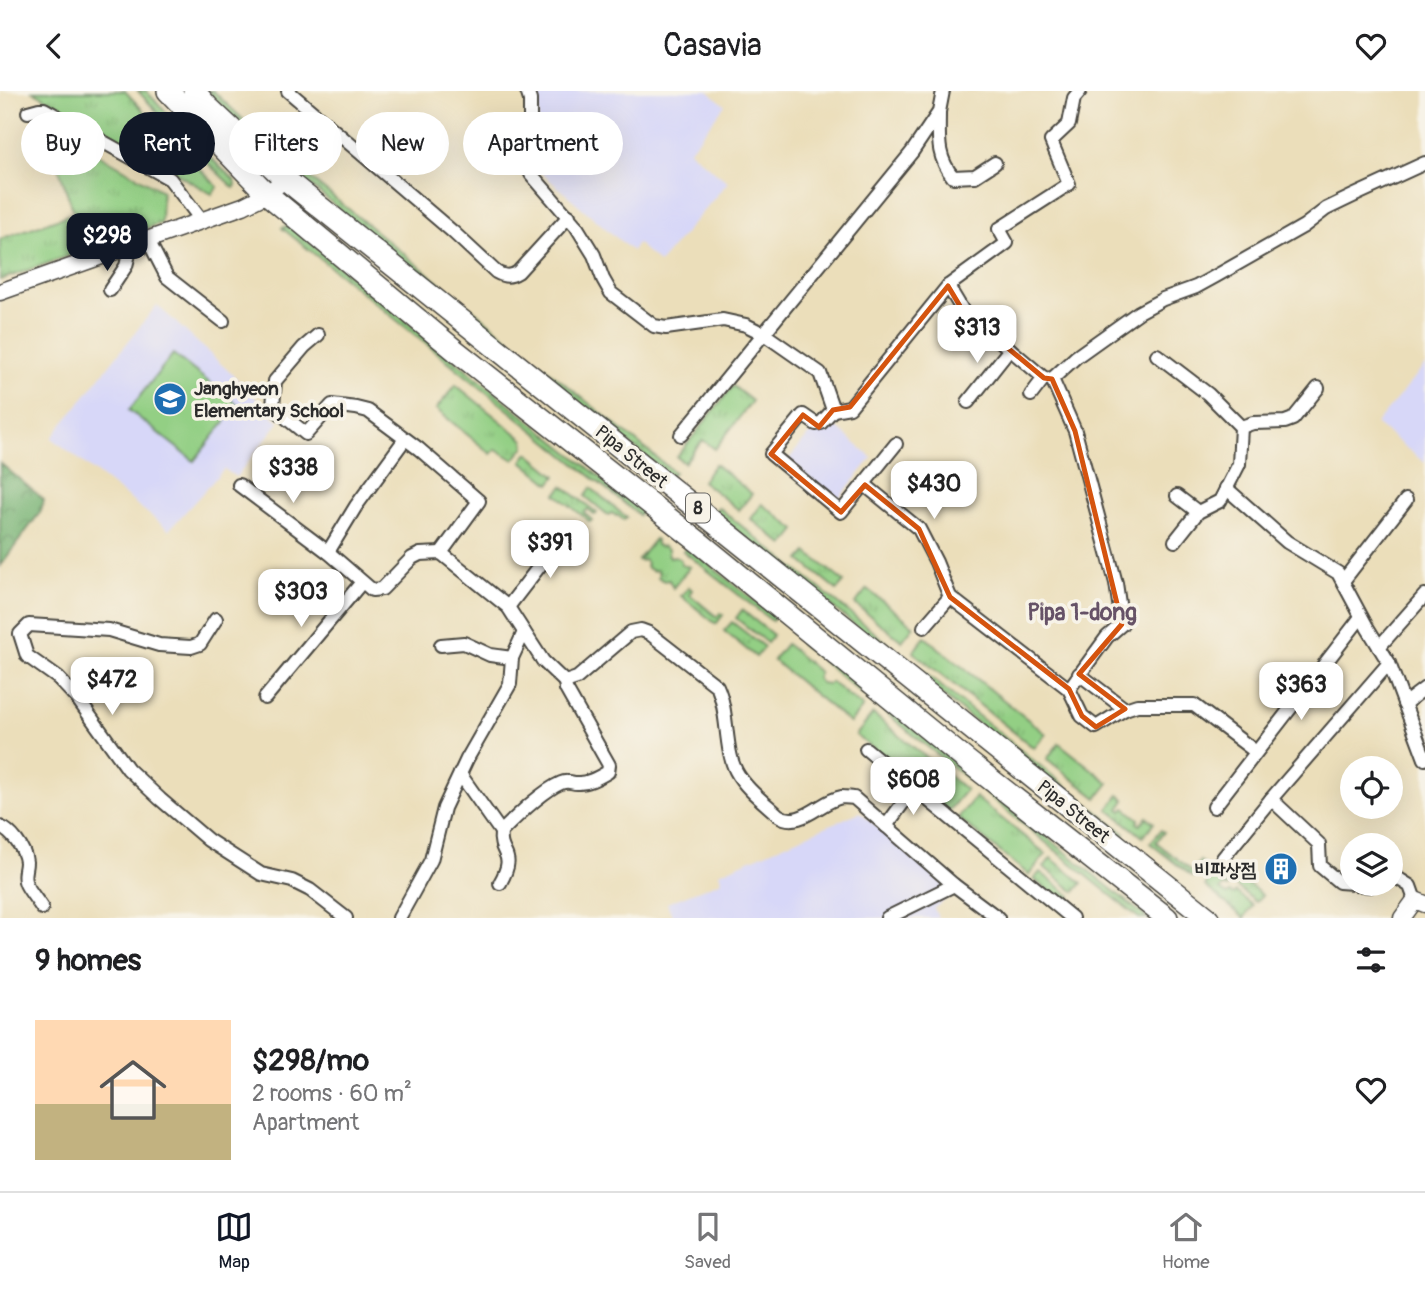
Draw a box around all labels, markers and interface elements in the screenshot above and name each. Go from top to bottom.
text: Casavia [663,26,762,66]
icon: back [35,27,73,65]
icon: heart [1352,27,1390,65]
chip: Buy [21,112,105,175]
chip: Rent [119,112,215,175]
chip: Filters [229,112,342,175]
chip: New [356,112,449,175]
chip: Apartment [463,112,623,175]
pin: $298 [66,213,148,273]
text: $298 [83,221,131,250]
pin: $313 [936,306,1018,365]
text: $313 [953,313,1001,342]
place label: Janghyeon Elementary School [194,377,344,423]
school or university icon: Janghyeon Elementary School [151,380,189,418]
street label: Pipa Street [590,420,673,494]
pin: $338 [252,445,334,505]
text: $338 [268,453,318,482]
pin: $430 [893,461,975,521]
text: $430 [907,469,961,498]
road number: 8 [686,493,710,523]
pin: $391 [509,521,591,580]
text: $391 [527,528,573,557]
pin: $303 [260,569,342,629]
text: $303 [274,577,328,606]
district label: Pipa 1-dong [1027,598,1137,627]
pin: $472 [71,657,153,717]
pin: $363 [1260,663,1342,722]
text: $472 [87,665,137,694]
text: $363 [1275,670,1327,699]
map controls [1340,756,1403,896]
button: locate [1340,756,1403,819]
pin: $608 [872,757,954,817]
text: $608 [886,765,940,794]
street label: Pipa Street [1032,775,1115,849]
button: layers [1340,833,1403,896]
building icon: 비파상점 [1262,850,1300,888]
place label: 비파상점 [1195,858,1257,882]
icon: filters [1352,941,1390,979]
text: 9 homes [35,942,141,979]
text: $298/mo [252,1042,369,1079]
icon: home [91,1048,175,1132]
icon: heart [1352,1071,1390,1109]
text: 2 rooms · 60 m² [252,1079,412,1108]
text: Apartment [252,1108,359,1137]
tab: Map [215,1208,253,1274]
tab: Saved [684,1208,731,1274]
tab: Home [1162,1208,1210,1274]

